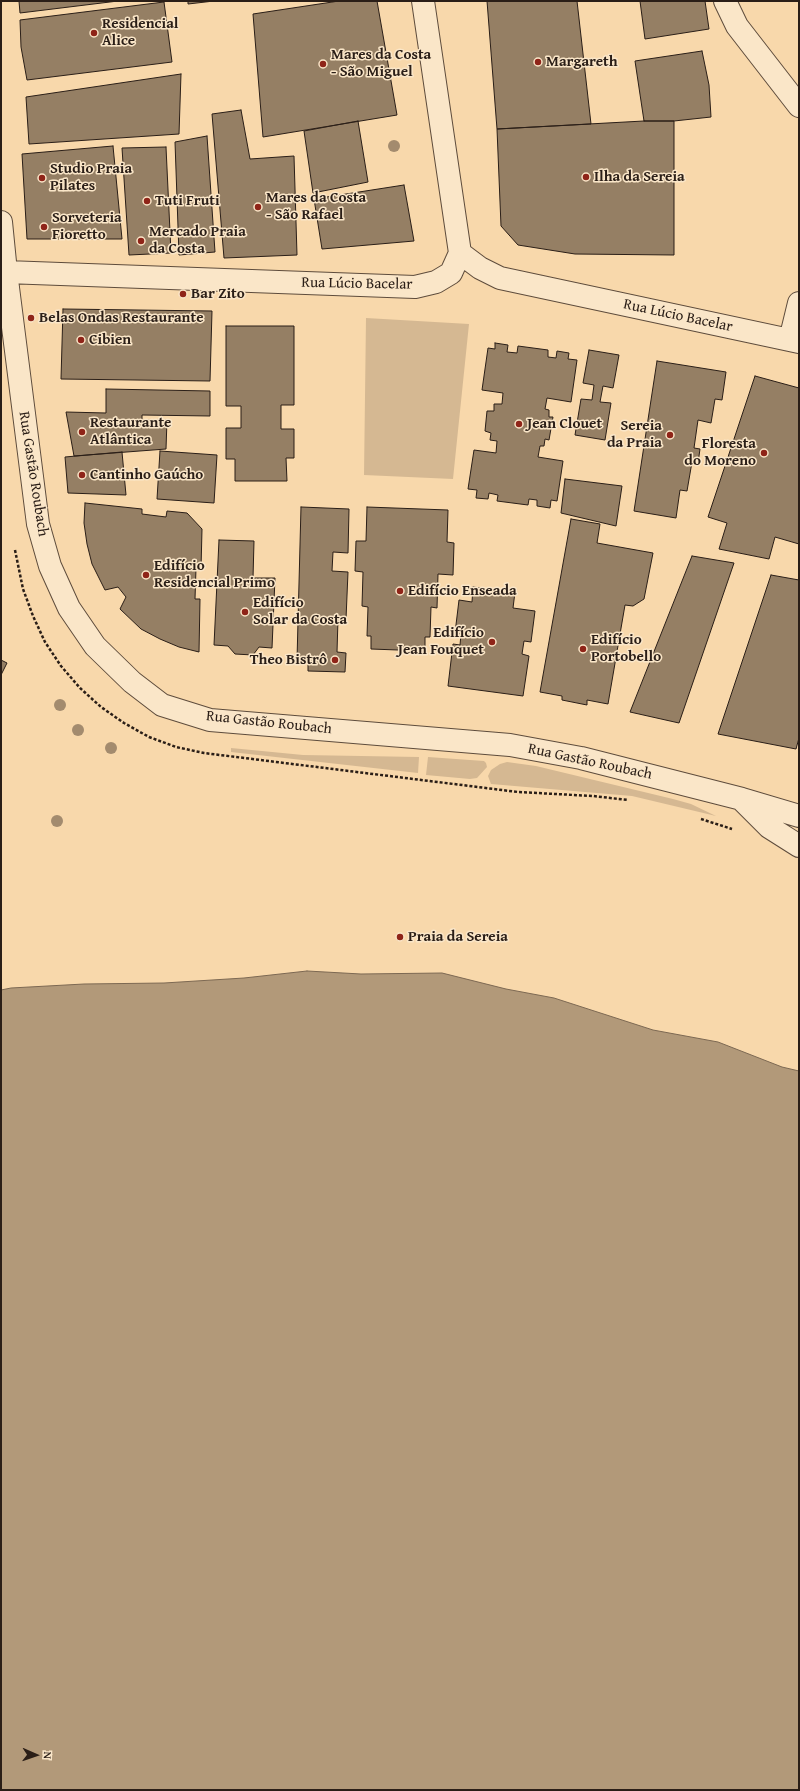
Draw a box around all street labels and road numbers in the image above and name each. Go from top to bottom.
street label: Rua Lúcio Bacelar [301,274,413,294]
street label: Rua Lúcio Bacelar [622,296,734,336]
street label: Rua Gastão Roubach [14,410,52,538]
street label: Rua Gastão Roubach [205,707,333,739]
street label: Rua Gastão Roubach [526,740,654,784]

